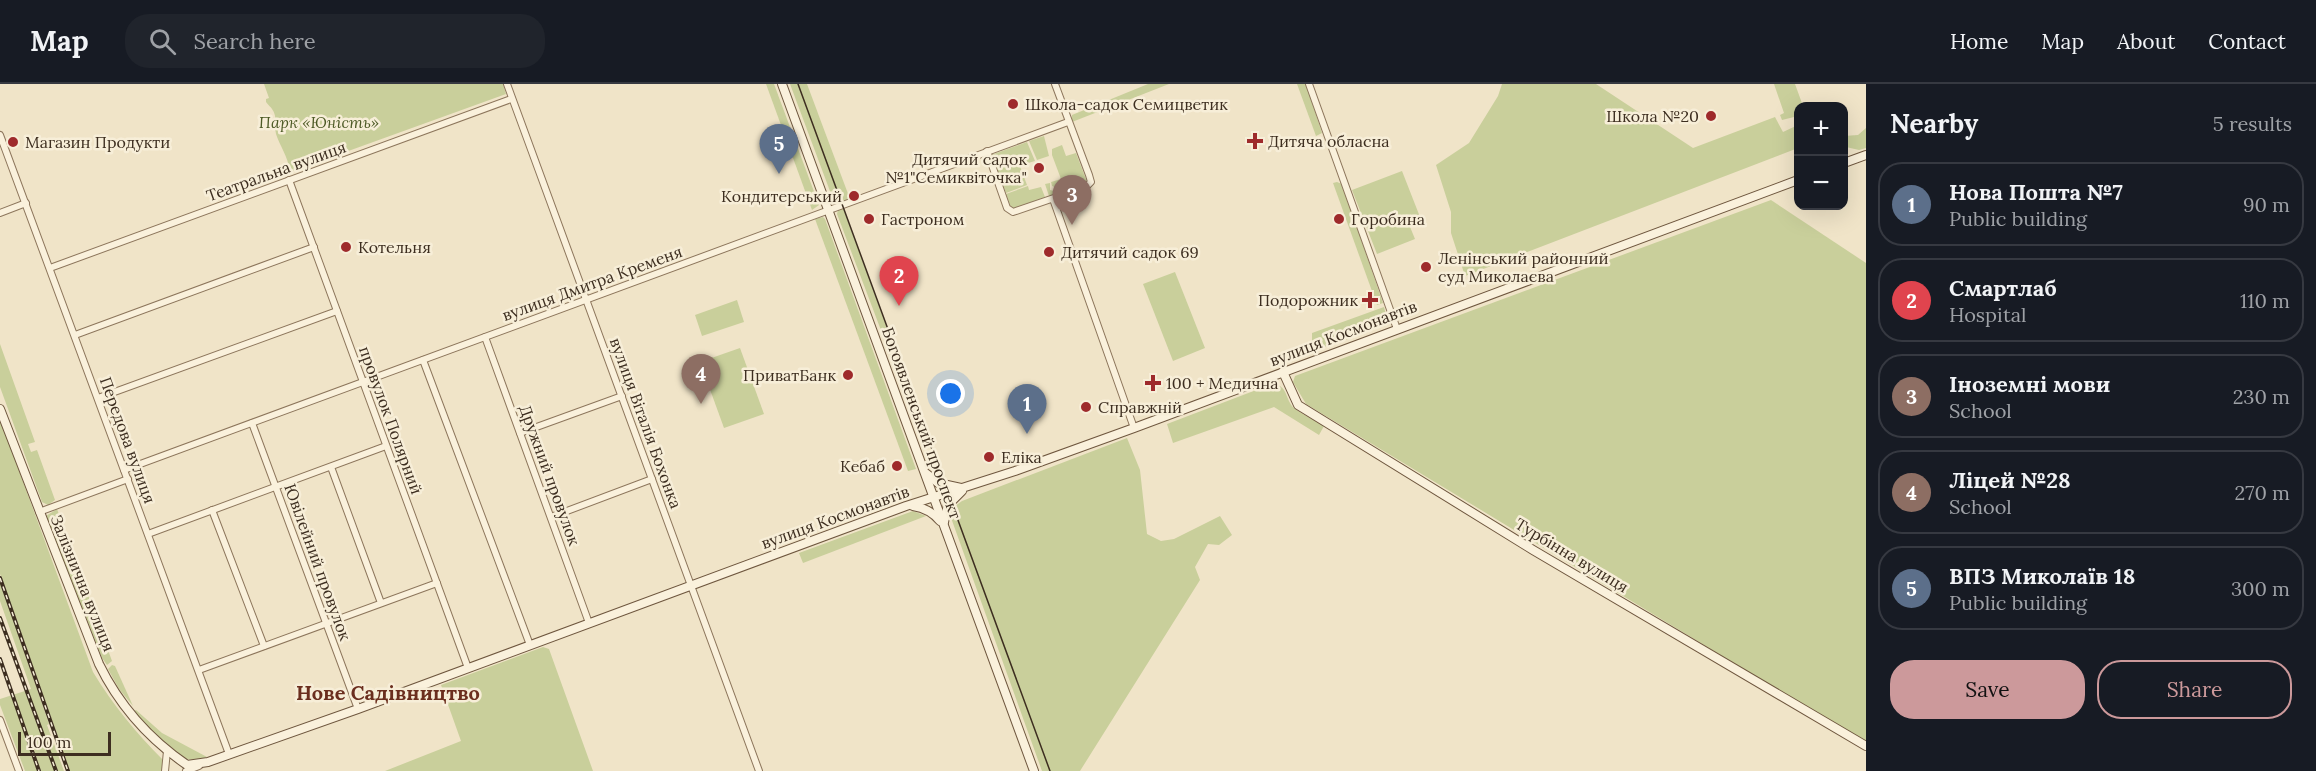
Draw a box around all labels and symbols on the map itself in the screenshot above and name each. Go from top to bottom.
place label: Школа-садок Семицветик [1025,94,1228,114]
marker: Школа-садок Семицветик [1006,97,1020,111]
place label: Школа №20 [1606,106,1699,126]
marker: Школа №20 [1704,109,1718,123]
park label: Парк «Юність» [259,112,379,132]
pin: 5 [760,124,798,174]
place label: Дитяча обласна [1268,131,1390,151]
place label: Магазин Продукти [25,132,170,152]
marker: Дитяча обласна [1246,132,1264,150]
marker: Магазин Продукти [6,135,20,149]
street label: Театральна вулиця [204,136,348,206]
place label: Дитячий садок №1"Семиквіточка" [886,149,1027,187]
marker: Дитячий садок №1"Семиквіточка" [1032,161,1046,175]
pin: 3 [1052,176,1092,225]
place label: Кондитерський [721,186,842,206]
marker: Кондитерський [847,189,861,203]
place label: Гастроном [881,209,965,229]
place label: Горобина [1351,209,1425,229]
marker: Гастроном [862,212,876,226]
marker: Горобина [1332,212,1346,226]
place label: Котельня [358,237,431,257]
marker: Котельня [339,240,353,254]
street label: вулиця Дмитра Кременя [499,241,685,325]
place label: Дитячий садок 69 [1061,242,1199,262]
marker: Дитячий садок 69 [1042,245,1056,259]
place label: Ленінський районний суд Миколаєва [1438,248,1609,286]
pin: 2 [880,256,918,306]
marker: Ленінський районний суд Миколаєва [1419,260,1433,274]
place label: Подорожник [1258,290,1358,310]
marker: Подорожник [1363,293,1377,307]
street label: вулиця Космонавтів [1267,296,1419,370]
street label: Богоявленський проспект [878,324,966,522]
street label: вулиця Віталія Бохонка [606,335,686,511]
street label: провулок Полярний [355,343,427,497]
pin: 4 [682,354,720,404]
place label: ПриватБанк [743,365,836,385]
marker: ПриватБанк [841,368,855,382]
place label: 100 + Медична [1166,373,1279,393]
street label: Передова вулиця [96,374,160,506]
marker: 100 + Медична [1144,374,1162,392]
your location [936,379,965,408]
pin: 1 [1008,384,1046,434]
place label: Справжній [1098,397,1182,417]
marker: Справжній [1079,400,1093,414]
street label: Дружний провулок [515,402,585,549]
place label: Еліка [1001,447,1042,467]
marker: Еліка [982,450,996,464]
place label: Кебаб [840,456,885,476]
marker: Кебаб [890,459,904,473]
street label: Ювілейний провулок [280,481,356,644]
street label: вулиця Космонавтів [758,481,912,553]
street label: Залізнична вулиця [46,512,120,654]
street label: Турбінна вулиця [1512,513,1632,597]
district label: Нове Садівництво [296,680,480,705]
scale bar [18,729,111,756]

